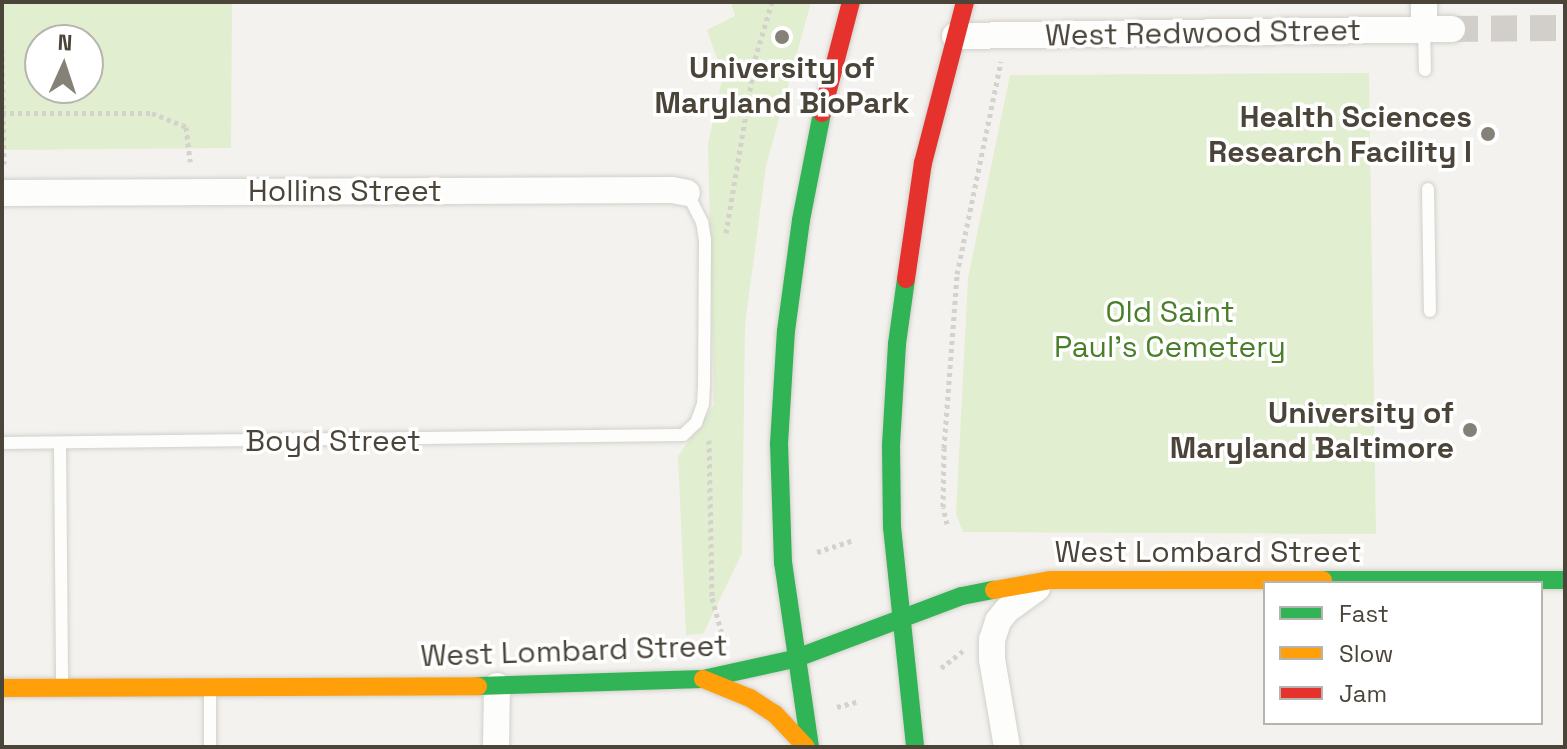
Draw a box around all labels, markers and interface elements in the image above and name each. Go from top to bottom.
street label: West Redwood Street [1045,12,1361,54]
north arrow [24,24,104,104]
text: N [57,28,73,56]
marker: University of Maryland BioPark [773,28,791,46]
place label: University of Maryland BioPark [655,50,909,120]
place label: Health Sciences Research Facility I [1208,99,1472,170]
marker: Health Sciences Research Facility I [1479,125,1497,143]
street label: Hollins Street [248,173,442,209]
park label: Old Saint Paul's Cemetery [1054,294,1286,364]
place label: University of Maryland Baltimore [1170,395,1454,466]
marker: University of Maryland Baltimore [1461,421,1479,439]
street label: Boyd Street [245,423,421,459]
street label: West Lombard Street [1054,534,1362,570]
legend [1263,581,1543,725]
text: Fast [1339,598,1389,629]
street label: West Lombard Street [420,628,728,674]
text: Slow [1339,638,1393,669]
text: Jam [1339,678,1387,709]

